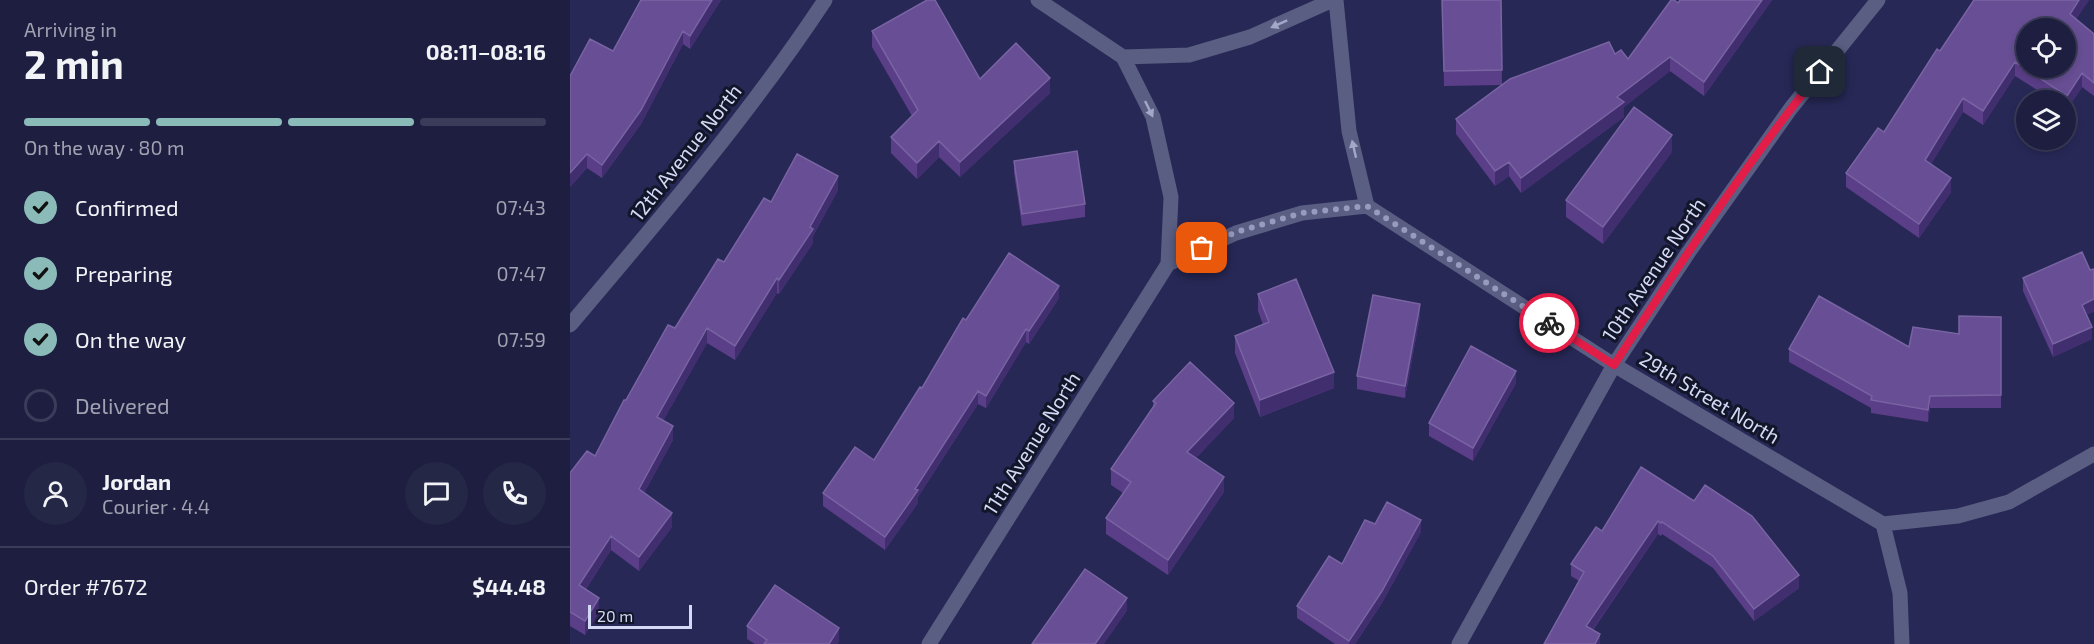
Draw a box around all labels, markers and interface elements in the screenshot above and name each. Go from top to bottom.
text: Arriving in [24,17,117,41]
map controls [2016,18,2076,150]
button: locate [2016,18,2076,78]
one-way arrow [1270,19,1288,29]
text: 08:11–08:16 [426,38,546,64]
text: 2 min [24,40,124,87]
pin [1794,46,1845,97]
icon: home [1803,55,1836,88]
street label: 12th Avenue North [624,79,746,225]
button: layers [2016,90,2076,150]
one-way arrow [1144,100,1154,118]
text: On the way · 80 m [24,135,184,159]
one-way arrow [1348,140,1358,158]
icon: check [24,191,57,224]
street label: 10th Avenue North [1596,193,1710,345]
text: Confirmed [75,194,179,220]
text: 07:43 [496,195,546,219]
pin [1176,222,1227,273]
icon: bag [1185,231,1218,264]
icon: check [24,257,57,290]
text: Preparing [75,260,173,286]
text: 07:47 [496,261,546,285]
courier [1519,293,1579,353]
icon: bike [1533,307,1566,340]
icon: check [24,323,57,356]
text: On the way [75,326,186,352]
text: 07:59 [497,327,546,351]
street label: 29th Street North [1636,346,1784,448]
street label: 11th Avenue North [978,367,1084,519]
text: Delivered [75,392,170,418]
button: person [24,462,87,525]
button: chat [405,462,468,525]
button: phone [483,462,546,525]
text: Jordan [102,468,171,494]
text: Courier · 4.4 [102,494,210,518]
text: Order #7672 [24,573,148,599]
text: $44.48 [472,573,546,599]
scale bar [588,602,692,630]
text: 20 m [597,606,633,625]

